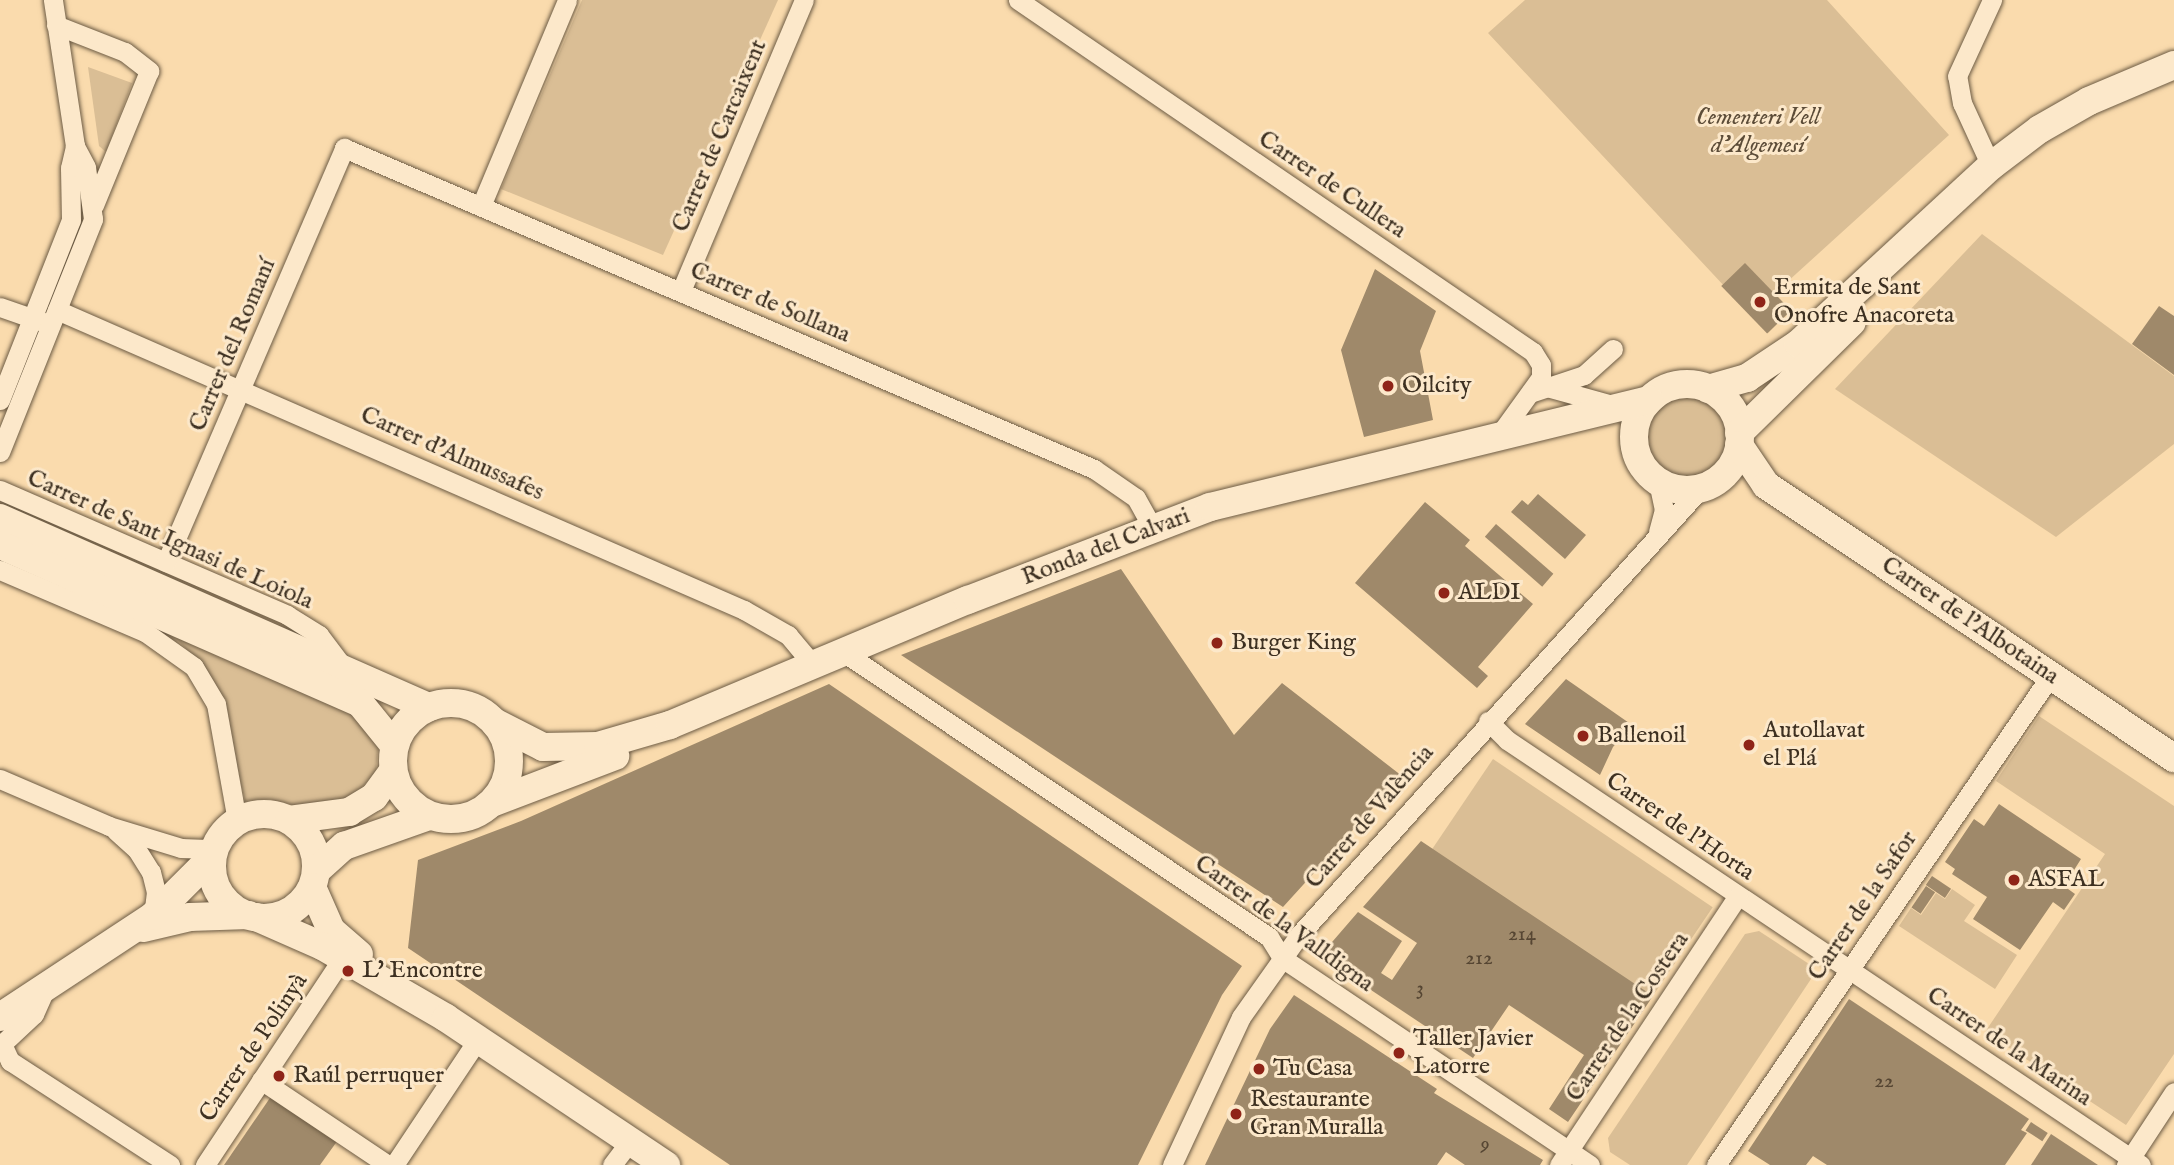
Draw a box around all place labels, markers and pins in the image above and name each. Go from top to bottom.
place label: Ermita de Sant Onofre Anacoreta [1774,274,1954,330]
marker: Ermita de Sant Onofre Anacoreta [1752,294,1768,310]
place label: Oilcity [1402,372,1472,400]
marker: Oilcity [1380,378,1396,394]
place label: ALDI [1458,579,1521,607]
marker: ALDI [1436,585,1452,601]
place label: Burger King [1231,629,1356,657]
marker: Burger King [1209,635,1225,651]
place label: Autollavat el Plá [1763,717,1865,773]
place label: Ballenoil [1597,722,1686,750]
marker: Ballenoil [1575,728,1591,744]
marker: Autollavat el Plá [1741,737,1757,753]
place label: ASFAL [2028,866,2104,894]
marker: ASFAL [2006,872,2022,888]
place label: L' Encontre [362,957,483,985]
marker: L' Encontre [340,963,356,979]
place label: Taller Javier Latorre [1413,1025,1533,1081]
marker: Taller Javier Latorre [1391,1045,1407,1061]
place label: Tu Casa [1273,1055,1352,1083]
marker: Tu Casa [1251,1061,1267,1077]
place label: Raúl perruquer [293,1062,444,1090]
marker: Raúl perruquer [271,1068,287,1084]
place label: Restaurante Gran Muralla [1250,1086,1384,1142]
marker: Restaurante Gran Muralla [1228,1106,1244,1122]

